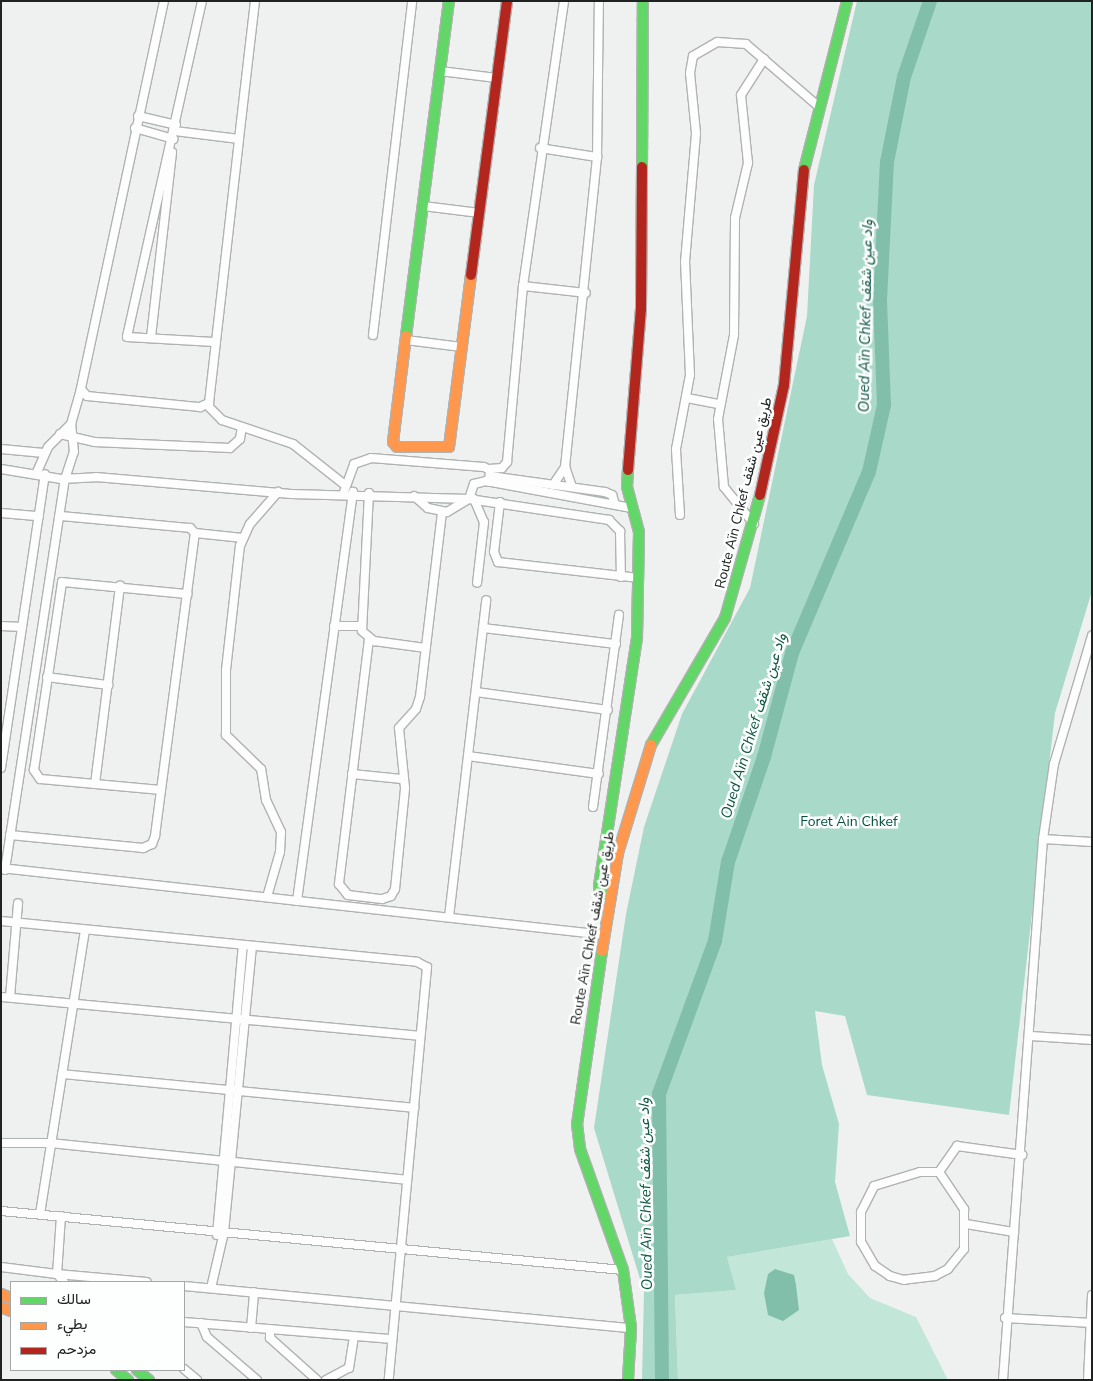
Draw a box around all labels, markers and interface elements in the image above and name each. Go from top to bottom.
water label: Oued Aïn Chkef واد عين شقف [855,219,877,413]
street label: Route Aïn Chkef طريق عين شقف [712,396,776,590]
water label: Oued Aïn Chkef واد عين شقف [717,631,791,821]
park label: Foret Ain Chkef [800,814,898,830]
street label: Route Aïn Chkef طريق عين شقف [568,830,618,1026]
water label: Oued Aïn Chkef واد عين شقف [635,1097,657,1291]
legend [10,1281,185,1371]
text: سالك [57,1289,91,1309]
text: بطيء [57,1314,87,1334]
text: مزدحم [57,1339,96,1359]

